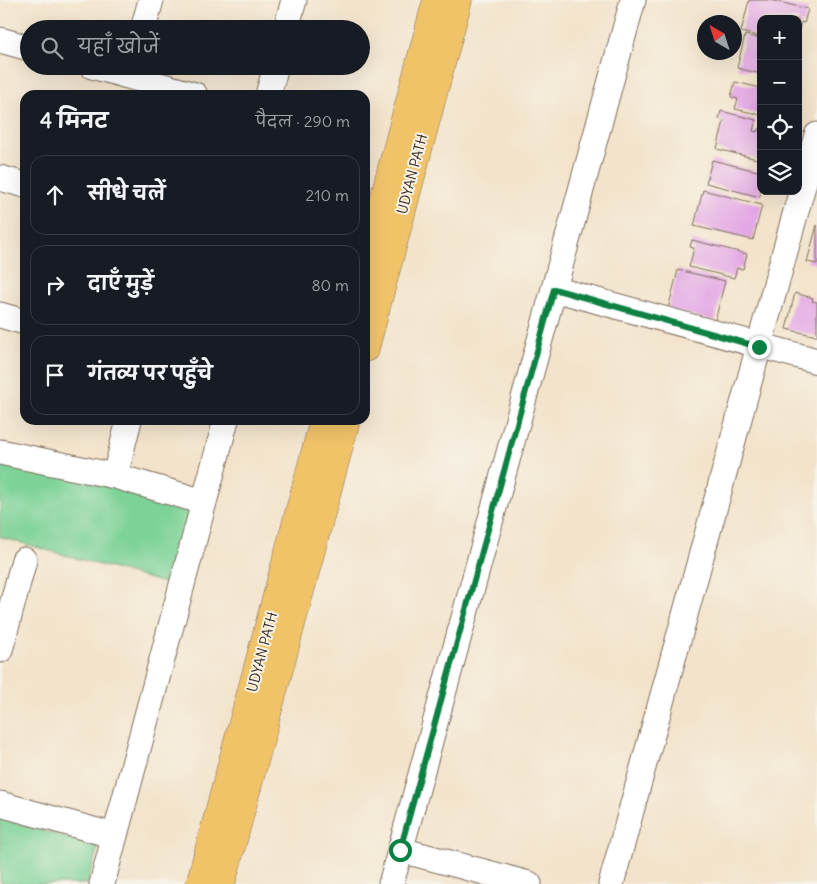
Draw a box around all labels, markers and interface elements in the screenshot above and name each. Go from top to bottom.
north arrow [697,15,742,60]
map controls [757,15,802,195]
button: + [757,15,802,60]
search box [20,20,370,75]
icon: search [38,34,66,62]
text: यहाँ खोजें [78,34,159,58]
button: − [757,60,802,105]
button: locate [757,105,802,150]
text: 4 मिनट [40,107,108,134]
text: पैदल · 290 m [255,111,350,131]
street label: UDYAN PATH [393,132,431,216]
button: layers [757,150,802,195]
icon: ahead [41,181,69,209]
text: सीधे चलें [88,181,165,205]
text: 210 m [306,185,349,205]
icon: right [41,271,69,299]
text: दाएँ मुड़ें [88,271,154,295]
text: 80 m [311,275,349,295]
route end [748,336,771,359]
icon: arrive [41,361,69,389]
text: गंतव्य पर पहुँचे [88,361,213,385]
street label: UDYAN PATH [243,610,281,694]
route start [389,839,412,862]

